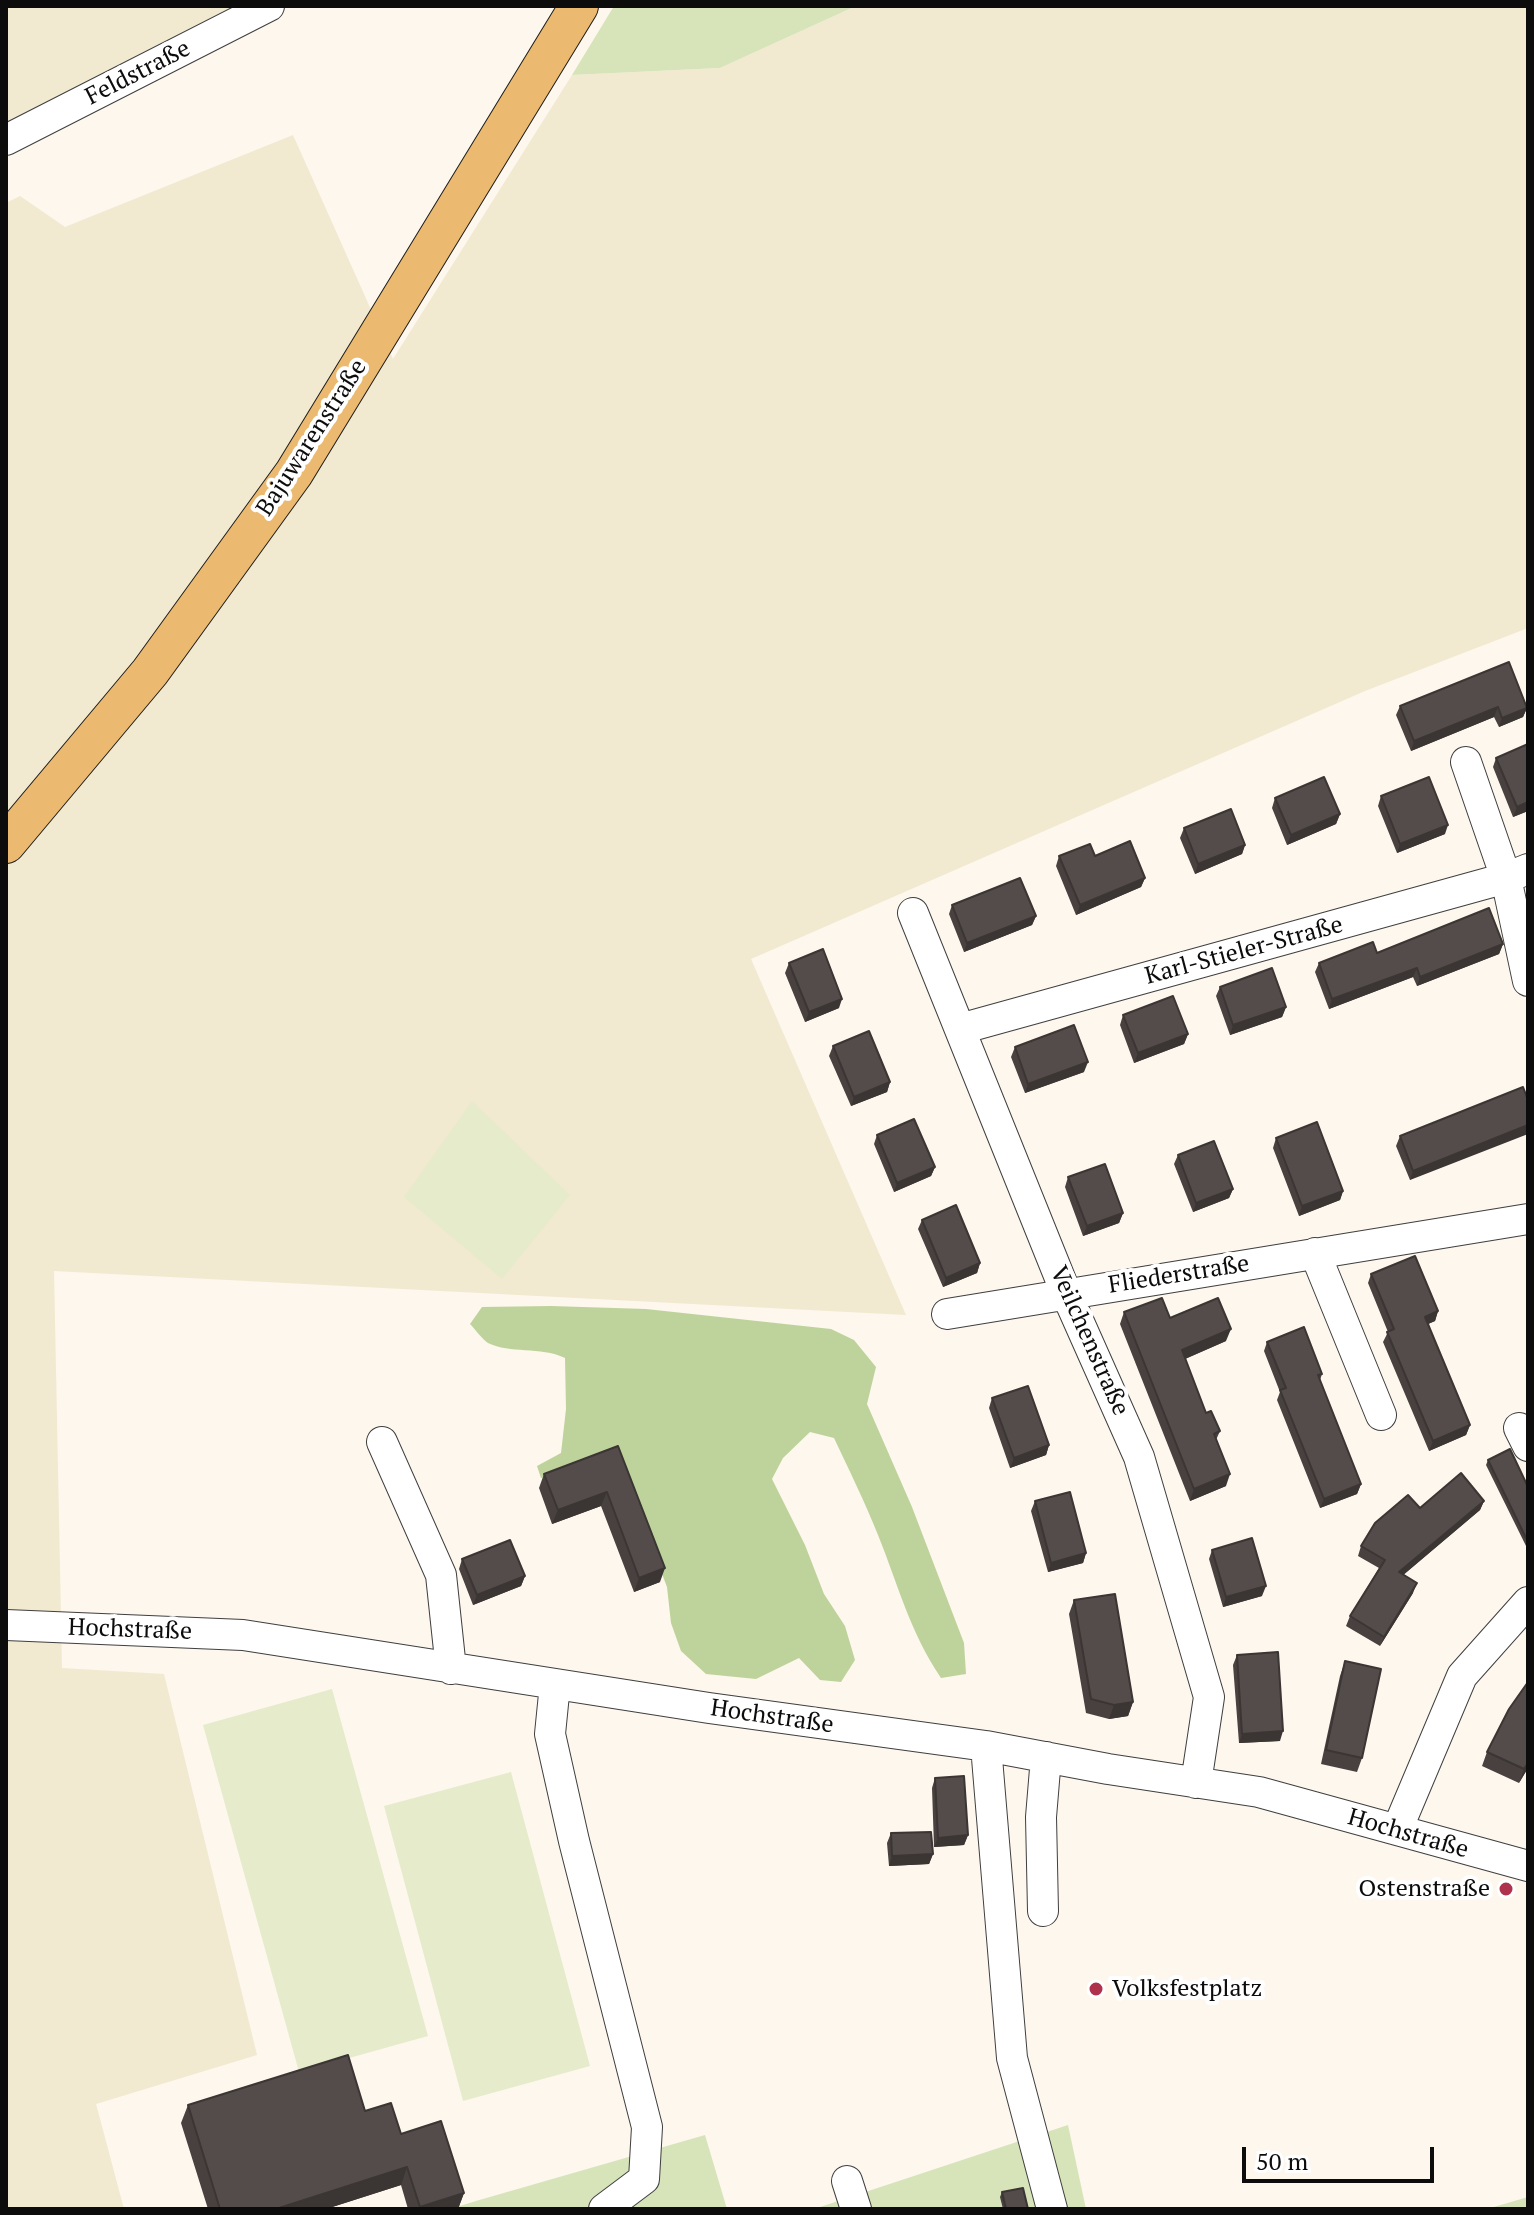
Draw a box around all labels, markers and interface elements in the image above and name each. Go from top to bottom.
street label: Feldstraße [81,34,195,112]
street label: Bajuwarenstraße [251,354,373,522]
street label: Karl-Stieler-Straße [1142,911,1346,991]
street label: Fliederstraße [1107,1250,1251,1300]
street label: Veilchenstraße [1043,1262,1135,1420]
street label: Hochstraße [68,1613,192,1647]
street label: Hochstraße [709,1694,835,1740]
street label: Hochstraße [1344,1803,1472,1865]
place label: Ostenstraße [1359,1875,1490,1903]
marker: Ostenstraße [1497,1880,1515,1898]
place label: Volksfestplatz [1112,1975,1262,2003]
marker: Volksfestplatz [1087,1980,1105,1998]
scale bar [1246,2131,1438,2181]
text: 50 m [1256,2145,1308,2177]

